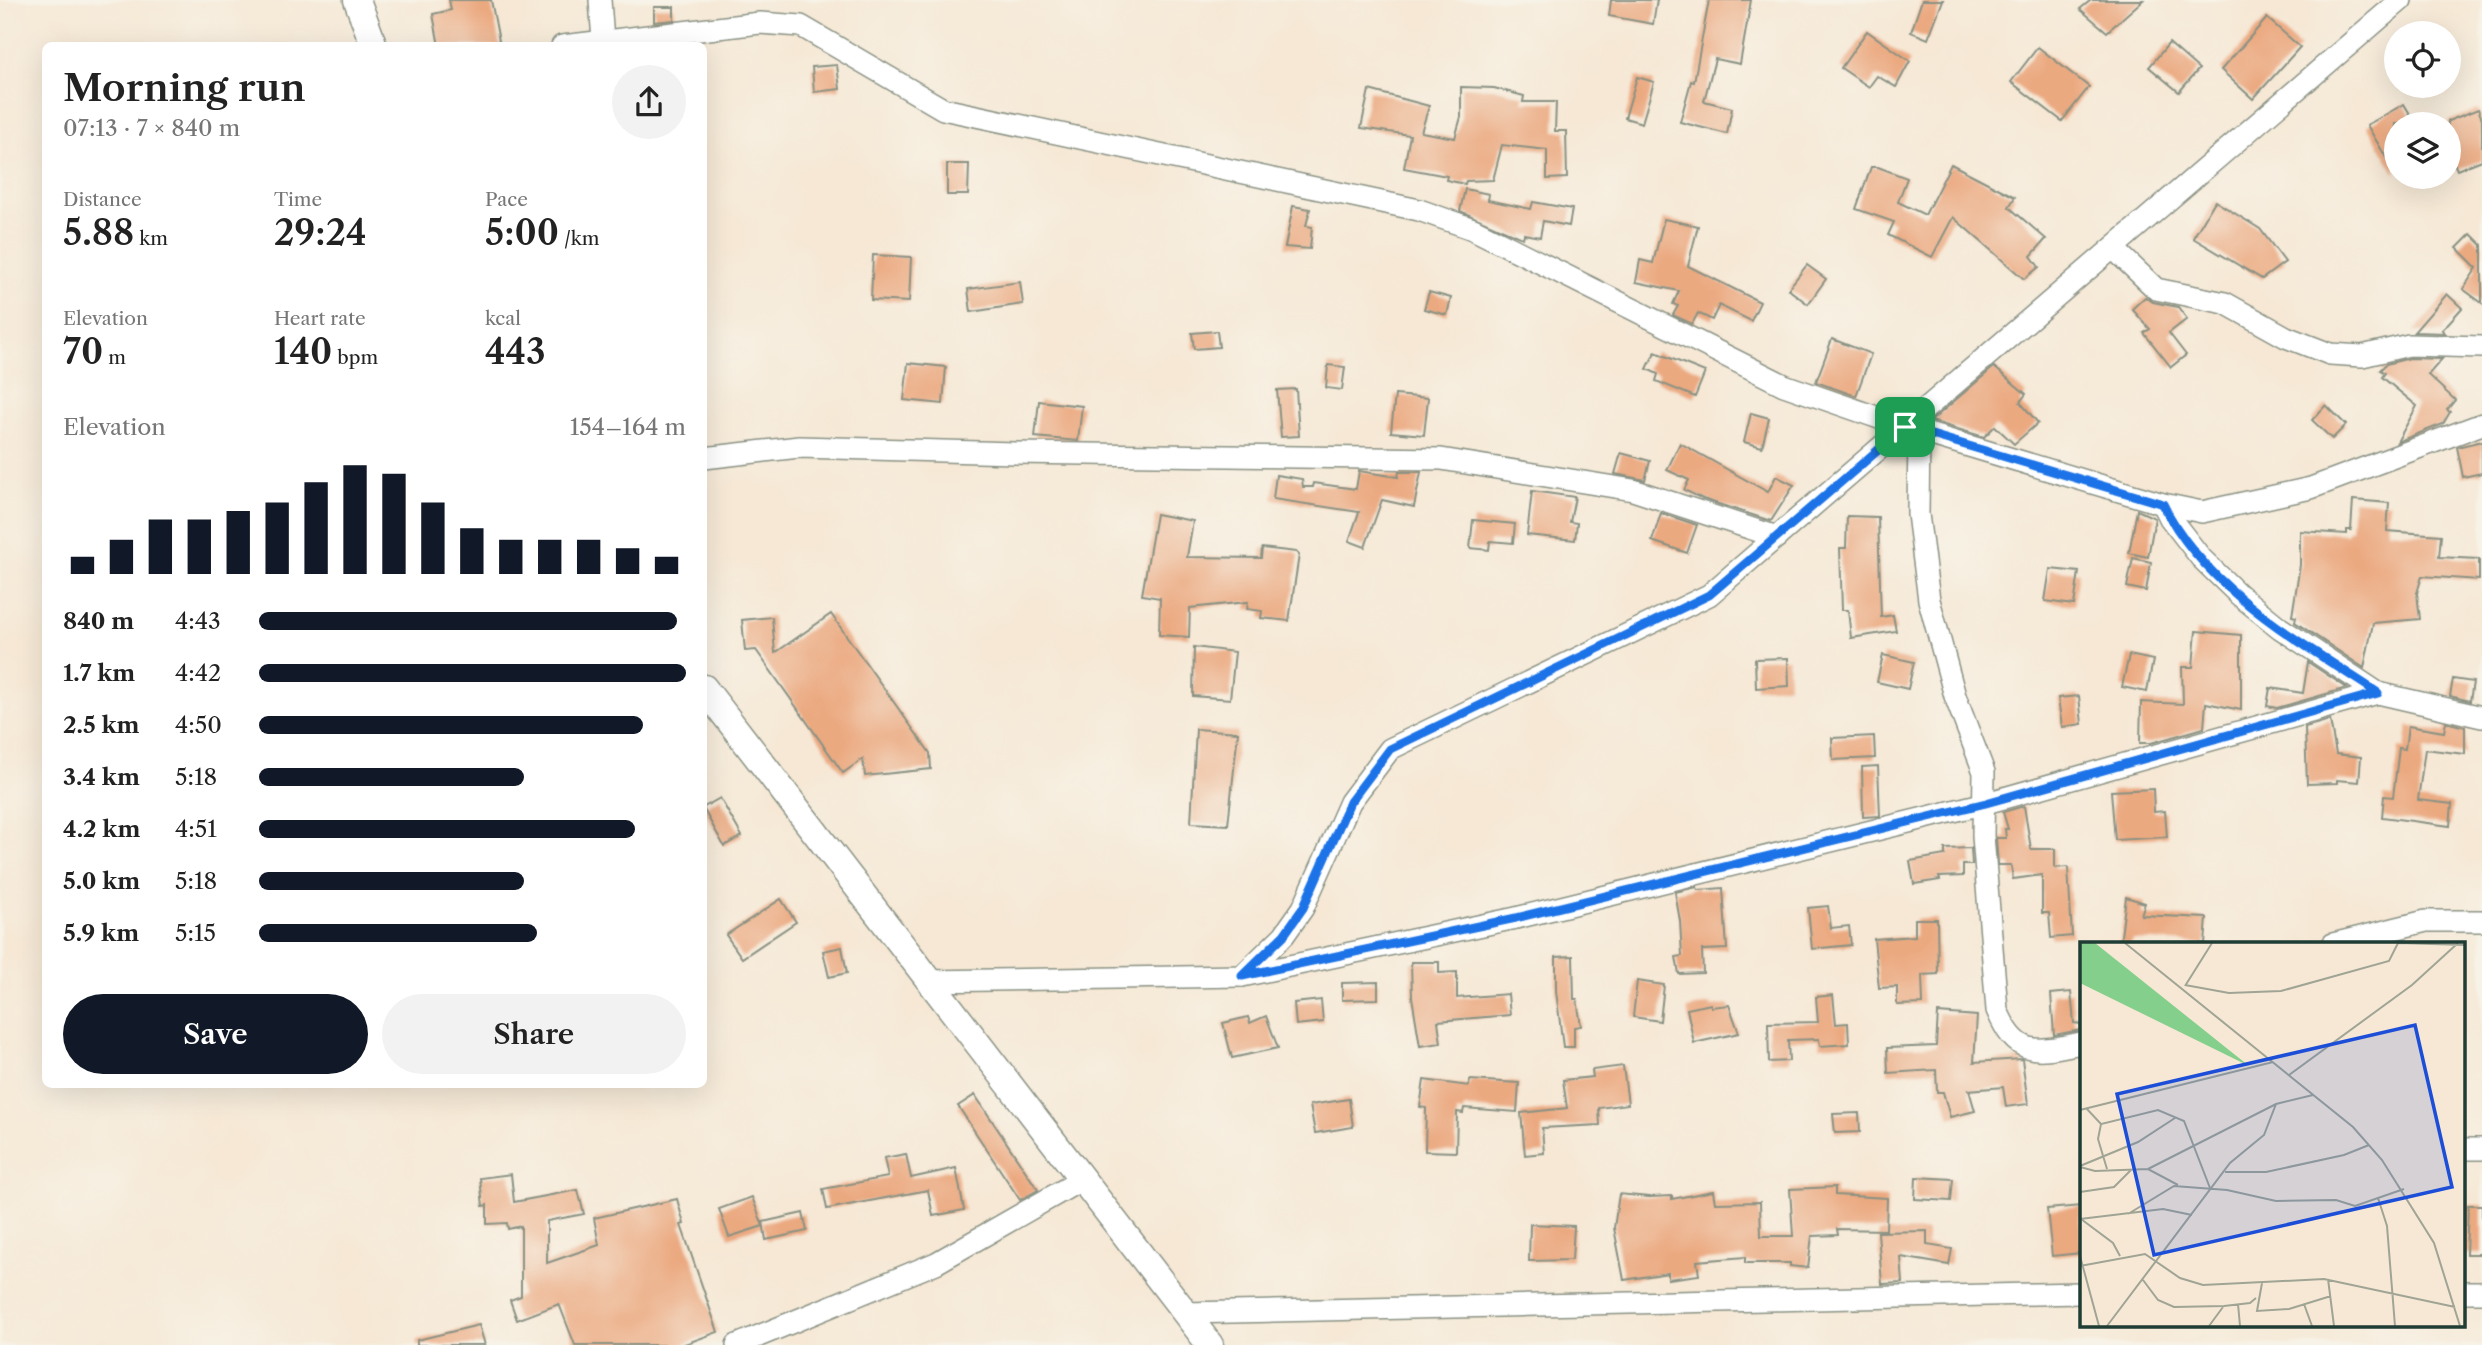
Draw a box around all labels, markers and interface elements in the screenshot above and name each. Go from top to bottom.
map controls [2384,21,2461,189]
button: locate [2384,21,2461,98]
text: Morning run [63,64,306,111]
button: share [612,65,686,139]
button: layers [2384,112,2461,189]
text: 07:13 · 7 × 840 m [63,114,240,142]
text: Distance [63,188,142,211]
text: Time [274,188,322,211]
text: Pace [485,188,528,211]
text: 5.88 [63,211,134,254]
text: 29:24 [274,211,367,254]
text: 5:00 [485,211,559,254]
text: km [134,227,168,250]
text: /km [559,227,600,250]
text: Elevation [63,307,148,330]
text: Heart rate [274,307,366,330]
text: kcal [485,307,521,330]
text: 70 [63,330,103,373]
text: 140 [274,330,332,373]
text: 443 [485,330,546,373]
text: m [103,346,126,369]
text: bpm [332,346,378,369]
pin [1875,397,1935,457]
icon: arrive [1886,408,1924,446]
text: Elevation [63,413,166,441]
text: 154–164 m [570,413,686,441]
text: 840 m [63,607,134,635]
text: 4:43 [175,607,221,635]
text: 1.7 km [63,659,135,687]
text: 4:42 [175,659,221,687]
text: 2.5 km [63,711,139,739]
text: 4:50 [175,711,222,739]
text: 3.4 km [63,763,140,791]
text: 5:18 [175,763,217,791]
text: 4.2 km [63,815,140,843]
text: 4:51 [175,815,217,843]
text: 5.0 km [63,867,140,895]
text: 5:18 [175,867,217,895]
text: 5.9 km [63,919,139,947]
text: 5:15 [175,919,216,947]
inset map [2080,942,2464,1328]
button: Save [63,994,368,1074]
button: Share [382,994,686,1074]

